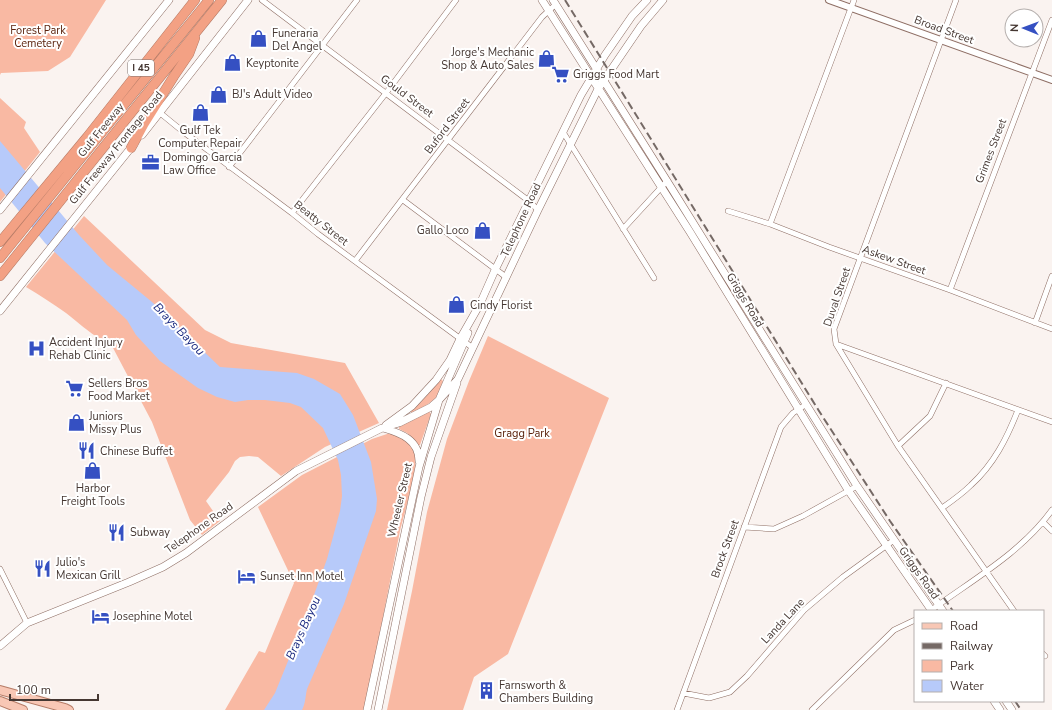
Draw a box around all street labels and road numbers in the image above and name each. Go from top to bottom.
street label: Broad Street [912,12,976,48]
road number: I 45 [128,60,154,76]
street label: Gould Street [377,71,437,121]
street label: Gulf Freeway Frontage Road [66,88,166,208]
street label: Buford Street [421,95,473,157]
street label: Gulf Freeway [74,99,128,160]
street label: Grimes Street [972,116,1010,185]
street label: Telephone Road [497,181,545,259]
street label: Beatty Street [291,197,351,249]
street label: Askew Street [860,242,928,278]
street label: Duval Street [820,265,854,329]
street label: Griggs Road [723,270,767,330]
street label: Wheeler Street [384,461,416,539]
street label: Telephone Road [162,499,236,557]
street label: Brock Street [708,518,743,580]
street label: Griggs Road [895,544,943,602]
street label: Landa Lane [758,595,808,647]

